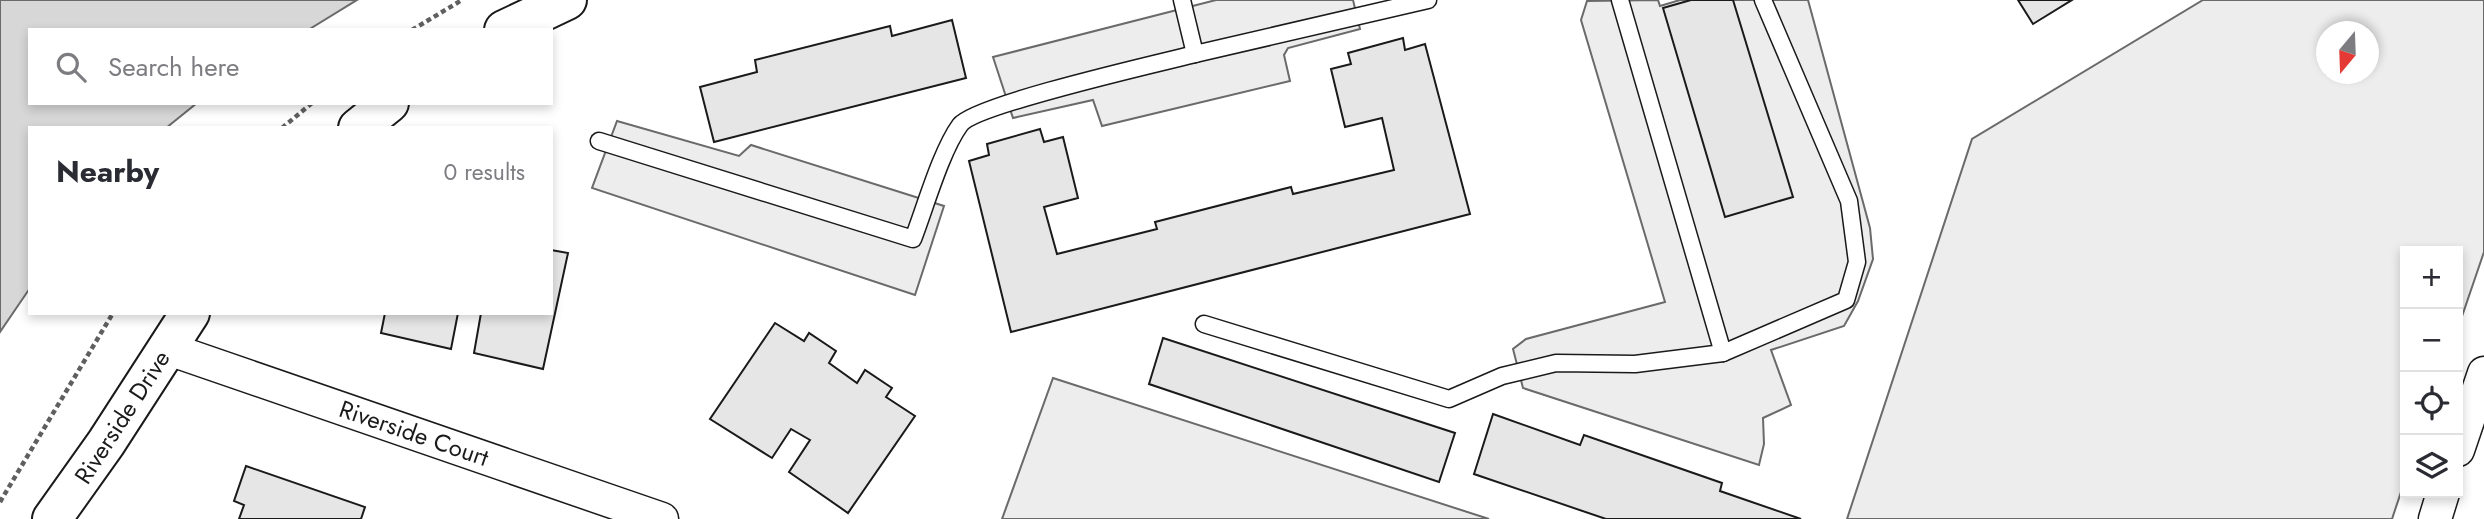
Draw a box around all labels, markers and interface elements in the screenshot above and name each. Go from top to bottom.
north arrow [2316,21,2379,84]
search box [28,28,553,105]
icon: search [52,48,90,86]
text: Search here [108,48,240,86]
text: Nearby [56,150,159,193]
text: 0 results [443,155,525,189]
map controls [2400,246,2463,498]
button: + [2400,246,2463,309]
button: − [2400,309,2463,372]
street label: Riverside Drive [66,343,178,491]
button: locate [2400,372,2463,435]
street label: Riverside Court [335,391,494,475]
button: layers [2400,435,2463,498]

